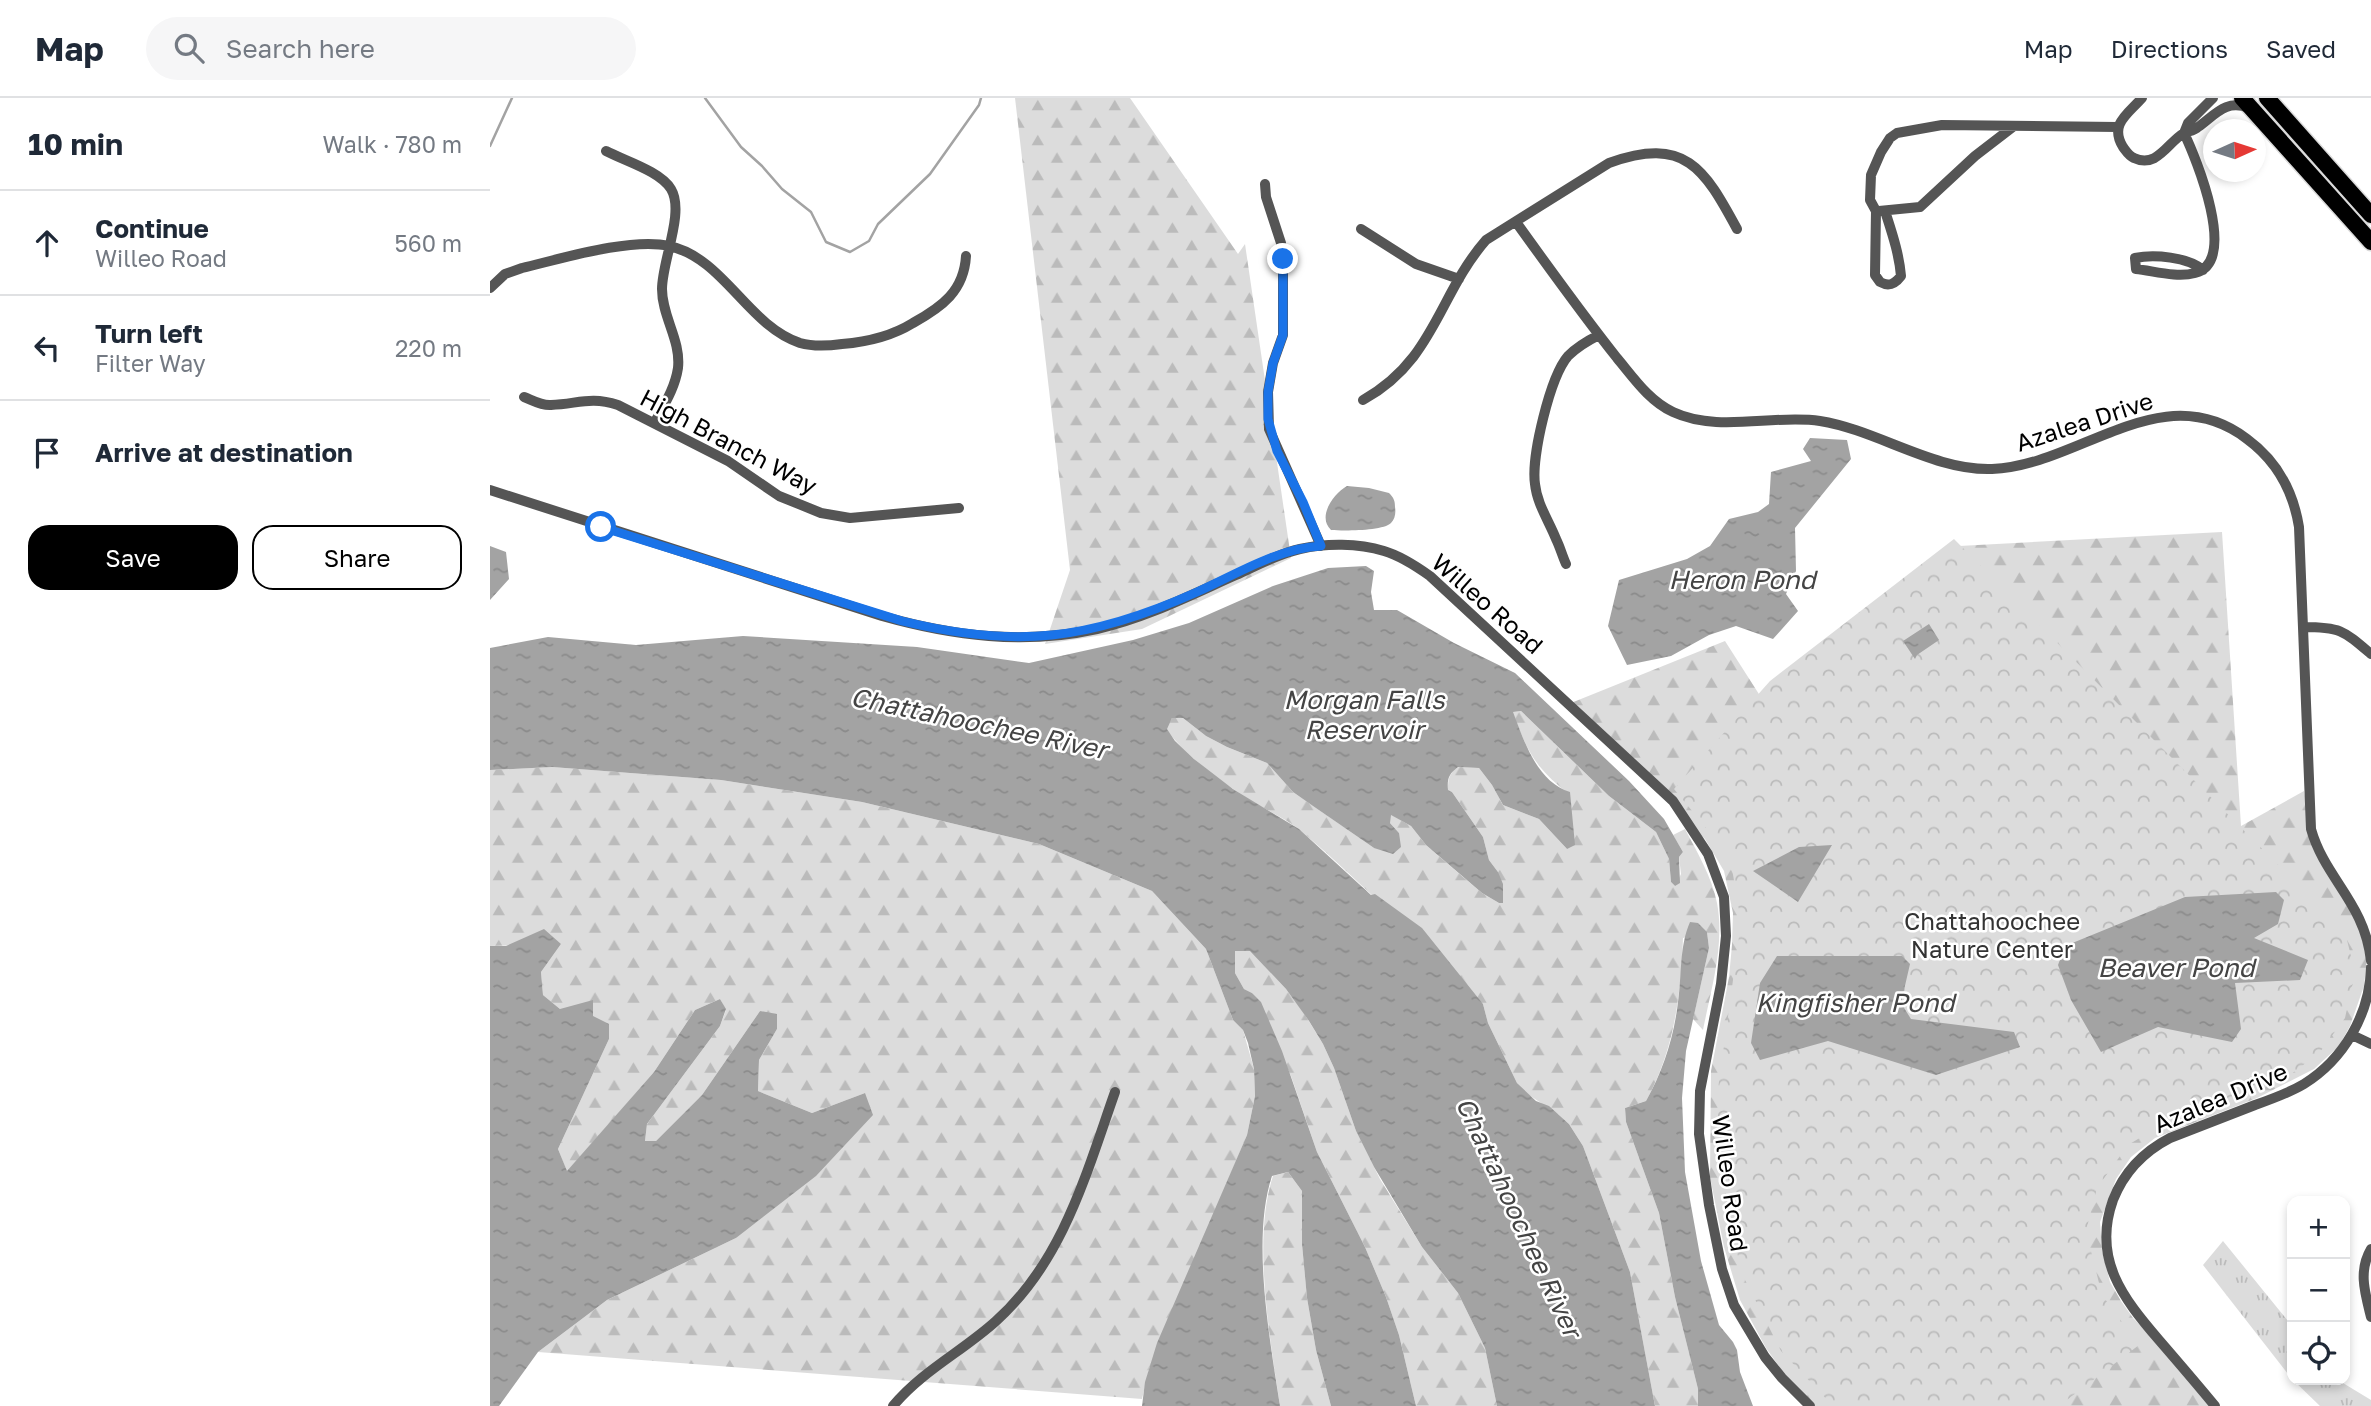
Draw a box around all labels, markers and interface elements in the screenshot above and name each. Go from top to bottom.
search box [146,17,636,80]
text: Map [35,29,104,68]
icon: search [170,29,208,67]
text: Search here [226,33,375,64]
text: Map [2024,34,2073,63]
text: Directions [2111,34,2228,63]
text: Saved [2266,34,2336,63]
north arrow [2203,119,2266,182]
text: 10 min [28,126,123,162]
text: Walk · 780 m [323,130,462,158]
text: Continue [95,213,209,244]
icon: ahead [28,224,66,262]
text: 560 m [394,229,462,257]
route end [1267,243,1298,274]
text: Willeo Road [95,244,227,272]
text: Turn left [95,318,203,349]
icon: left [28,329,66,367]
text: 220 m [395,334,462,362]
text: Filter Way [95,349,206,377]
street label: High Branch Way [636,382,822,500]
street label: Azalea Drive [2012,385,2156,457]
icon: arrive [28,434,66,472]
text: Arrive at destination [95,437,353,468]
route start [585,511,616,542]
button: Save [28,525,238,590]
button: Share [252,525,462,590]
street label: Willeo Road [1427,547,1549,659]
water label: Heron Pond [1668,564,1819,595]
water label: Chattahoochee River [848,681,1114,766]
water label: Morgan Falls Reservoir [1283,684,1446,745]
park label: Chattahoochee Nature Center [1904,906,2080,963]
water label: Beaver Pond [2098,952,2257,983]
water label: Kingfisher Pond [1755,987,1958,1018]
street label: Azalea Drive [2149,1056,2291,1138]
water label: Chattahoochee River [1450,1092,1590,1345]
street label: Willeo Road [1707,1113,1755,1253]
map controls [2287,1196,2350,1385]
button: + [2287,1196,2350,1259]
button: − [2287,1259,2350,1322]
button: locate [2287,1322,2350,1385]

